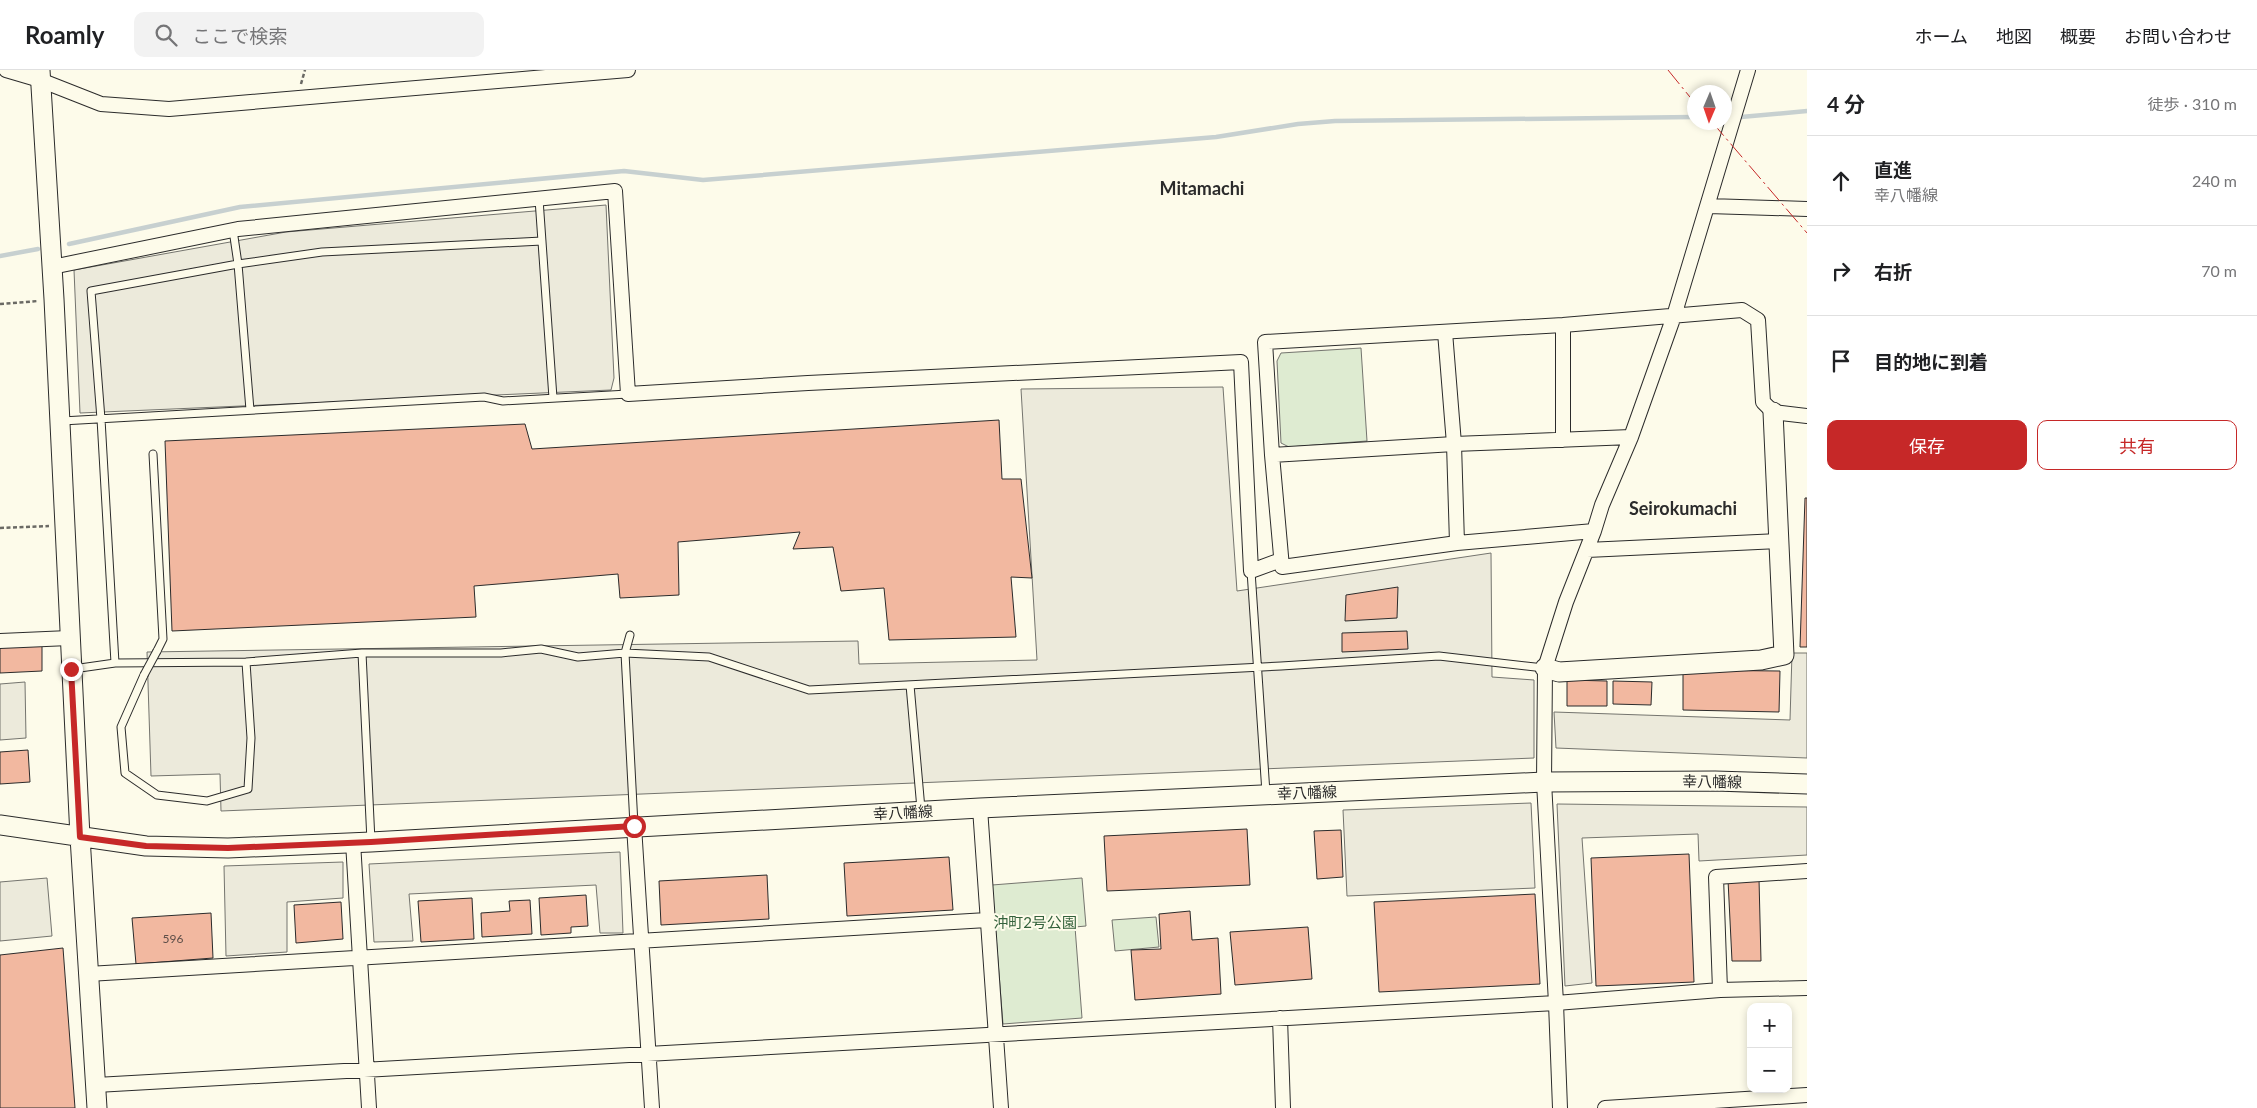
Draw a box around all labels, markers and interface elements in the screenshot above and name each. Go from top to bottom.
search box [134,12,484,57]
text: Roamly [25,20,104,49]
icon: search [152,21,180,49]
text: ここで検索 [192,24,287,47]
text: ホーム [1915,25,1968,47]
text: 地図 [1996,25,2032,47]
text: 概要 [2060,25,2096,47]
text: お問い合わせ [2124,25,2232,47]
north arrow [1687,85,1732,130]
text: 4 分 [1827,91,1865,116]
text: 徒歩 · 310 m [2148,94,2237,113]
text: 直進 [1874,158,1912,181]
icon: ahead [1827,167,1855,195]
text: 240 m [2192,171,2237,190]
district label: Mitamachi [1160,177,1244,199]
text: 幸八幡線 [1874,185,1938,204]
icon: right [1827,257,1855,285]
text: 右折 [1874,260,1912,283]
text: 70 m [2201,261,2237,280]
icon: arrive [1827,347,1855,375]
text: 目的地に到着 [1874,350,1988,373]
button: 保存 [1827,420,2027,470]
button: 共有 [2037,420,2237,470]
district label: Seirokumachi [1629,497,1737,519]
route end [60,658,83,681]
street label: 幸八幡線 [1682,771,1742,791]
street label: 幸八幡線 [1277,782,1337,802]
street label: 幸八幡線 [873,801,933,823]
route start [623,815,646,838]
park label: 沖町2号公園 [993,913,1077,931]
house number: 596 [163,931,183,946]
map controls [1747,1003,1792,1093]
button: + [1747,1003,1792,1048]
button: − [1747,1048,1792,1093]

